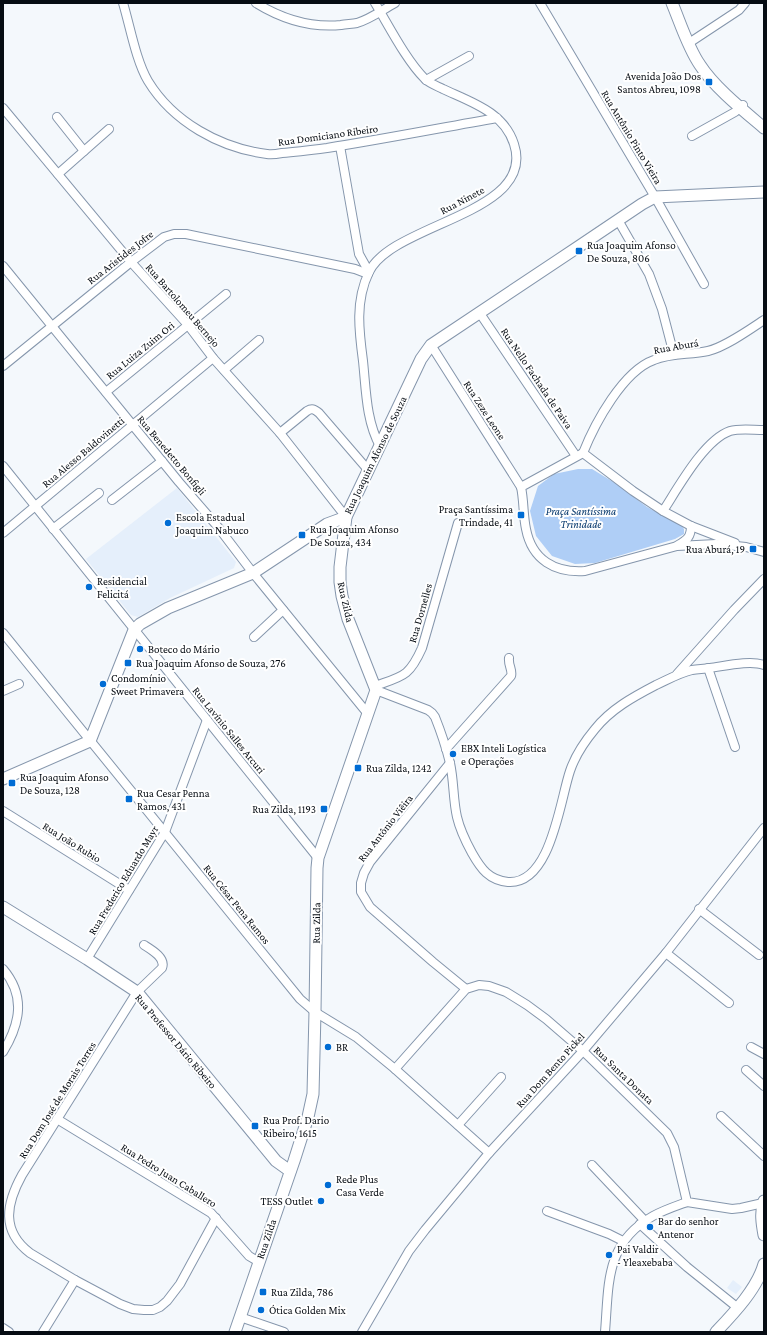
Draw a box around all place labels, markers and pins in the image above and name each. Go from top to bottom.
place label: Avenida João Dos Santos Abreu, 1098 [617,70,701,96]
marker: Avenida João Dos Santos Abreu, 1098 [704,77,714,87]
place label: Rua Joaquim Afonso De Souza, 806 [587,239,676,265]
marker: Rua Joaquim Afonso De Souza, 806 [574,246,584,256]
place label: Praça Santíssima Trindade, 41 [439,503,513,529]
marker: Praça Santíssima Trindade, 41 [516,510,526,520]
place label: Escola Estadual Joaquim Nabuco [175,511,249,537]
marker: Escola Estadual Joaquim Nabuco [163,518,173,528]
place label: Rua Joaquim Afonso De Souza, 434 [310,523,399,549]
marker: Rua Joaquim Afonso De Souza, 434 [297,530,307,540]
place label: Rua Aburá, 19 [686,543,745,556]
marker: Rua Aburá, 19 [748,544,758,554]
place label: Residencial Felicitá [97,575,147,600]
marker: Residencial Felicitá [84,582,94,592]
place label: Boteco do Mário [148,643,220,655]
marker: Boteco do Mário [135,644,145,654]
place label: Rua Joaquim Afonso de Souza, 276 [136,657,286,670]
marker: Rua Joaquim Afonso de Souza, 276 [123,658,133,668]
place label: Condomínio Sweet Primavera [111,672,184,697]
marker: Condomínio Sweet Primavera [98,679,108,689]
place label: EBX Inteli Logística e Operações [461,742,546,768]
marker: EBX Inteli Logística e Operações [448,749,458,759]
place label: Rua Zilda, 1242 [366,762,432,775]
marker: Rua Zilda, 1242 [353,763,363,773]
place label: Rua Joaquim Afonso De Souza, 128 [20,771,109,797]
marker: Rua Joaquim Afonso De Souza, 128 [7,778,17,788]
place label: Rua Cesar Penna Ramos, 431 [137,787,210,813]
marker: Rua Cesar Penna Ramos, 431 [124,794,134,804]
place label: Rua Zilda, 1193 [252,803,316,816]
marker: Rua Zilda, 1193 [319,804,329,814]
place label: BR [336,1041,349,1053]
marker: BR [323,1042,333,1052]
place label: Rua Prof. Dario Ribeiro, 1615 [263,1114,330,1140]
marker: Rua Prof. Dario Ribeiro, 1615 [250,1121,260,1131]
place label: Rede Plus Casa Verde [336,1173,384,1198]
marker: Rede Plus Casa Verde [323,1180,333,1190]
place label: TESS Outlet [260,1195,313,1207]
marker: TESS Outlet [316,1196,326,1206]
place label: Bar do senhor Antenor [658,1215,719,1240]
marker: Bar do senhor Antenor [645,1222,655,1232]
place label: Pai Valdir - Yleaxebaba [617,1243,673,1268]
marker: Pai Valdir - Yleaxebaba [604,1250,614,1260]
place label: Rua Zilda, 786 [271,1286,333,1299]
marker: Rua Zilda, 786 [258,1287,268,1297]
place label: Ótica Golden Mix [269,1304,346,1316]
marker: Ótica Golden Mix [256,1305,266,1315]

